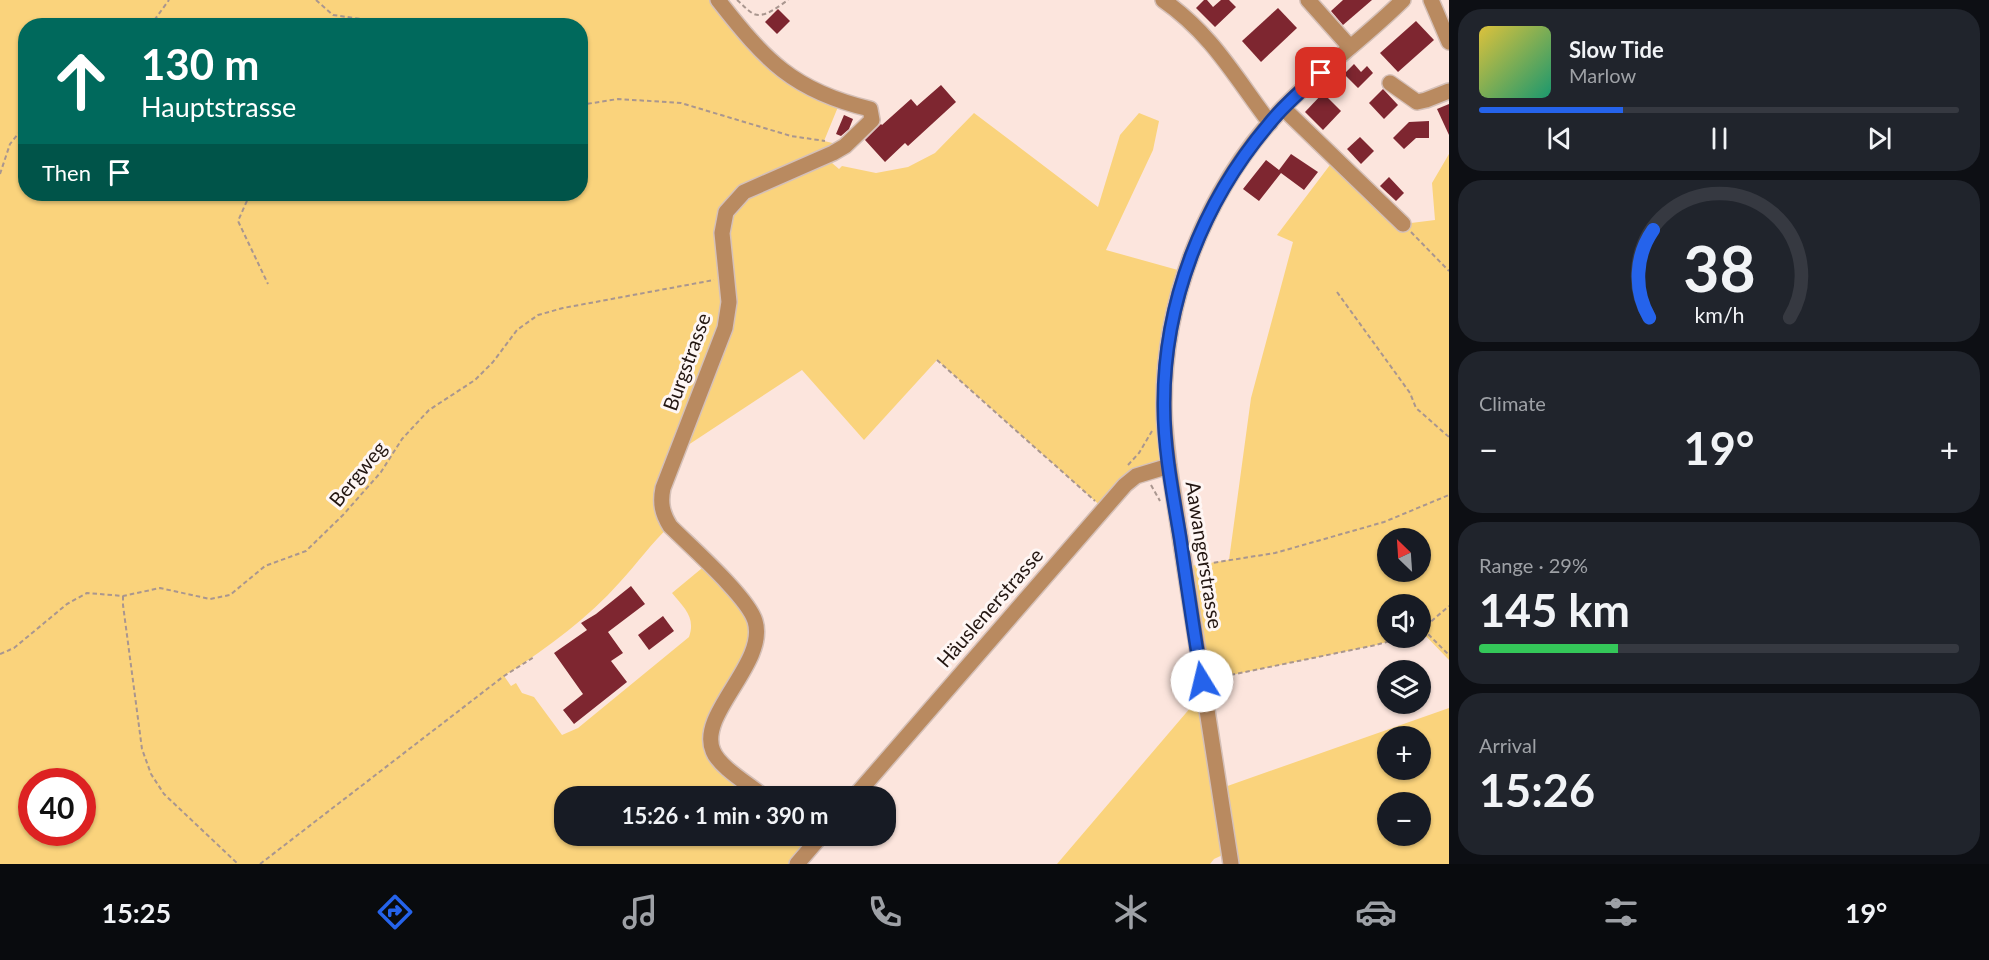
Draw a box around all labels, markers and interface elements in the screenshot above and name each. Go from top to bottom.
text: Slow Tide [1569,36,1664,63]
text: 130 m [141,39,259,89]
icon: ahead [42,42,120,120]
pin [1295,47,1346,98]
icon: arrive [1304,56,1337,89]
text: Marlow [1569,63,1636,87]
text: Hauptstrasse [141,90,296,123]
icon: previous [1543,122,1576,155]
icon: pause [1703,122,1736,155]
icon: next [1863,122,1896,155]
icon: arrive [103,156,136,189]
text: Then [42,159,91,186]
text: 38 [1683,230,1755,305]
text: km/h [1694,302,1744,328]
street label: Burgstrasse [657,310,715,414]
text: Climate [1479,391,1546,415]
text: 19° [1684,421,1754,475]
text: − [1479,429,1498,469]
text: + [1940,429,1959,469]
street label: Bergweg [324,436,391,511]
street label: Aawangerstrasse [1181,479,1228,630]
north arrow [1377,528,1431,582]
map controls [1377,528,1431,846]
street label: Häuslenerstrasse [931,543,1047,672]
text: Range · 29% [1479,553,1588,577]
text: 145 km [1479,583,1630,637]
button: sound [1377,594,1431,648]
position arrow [1170,649,1234,713]
button: layers [1377,660,1431,714]
button: + [1377,726,1431,780]
text: Arrival [1479,733,1537,757]
text: 15:26 [1479,763,1595,817]
speed limit sign: 40 [18,768,96,846]
button: − [1377,792,1431,846]
text: 15:26 · 1 min · 390 m [622,802,828,829]
icon: directions [374,891,416,933]
icon: music [619,891,661,933]
icon: phone [864,891,906,933]
icon: climate [1110,891,1152,933]
icon: car [1355,891,1397,933]
icon: filters [1600,891,1642,933]
text: 15:25 [102,896,171,929]
text: 19° [1845,896,1887,929]

